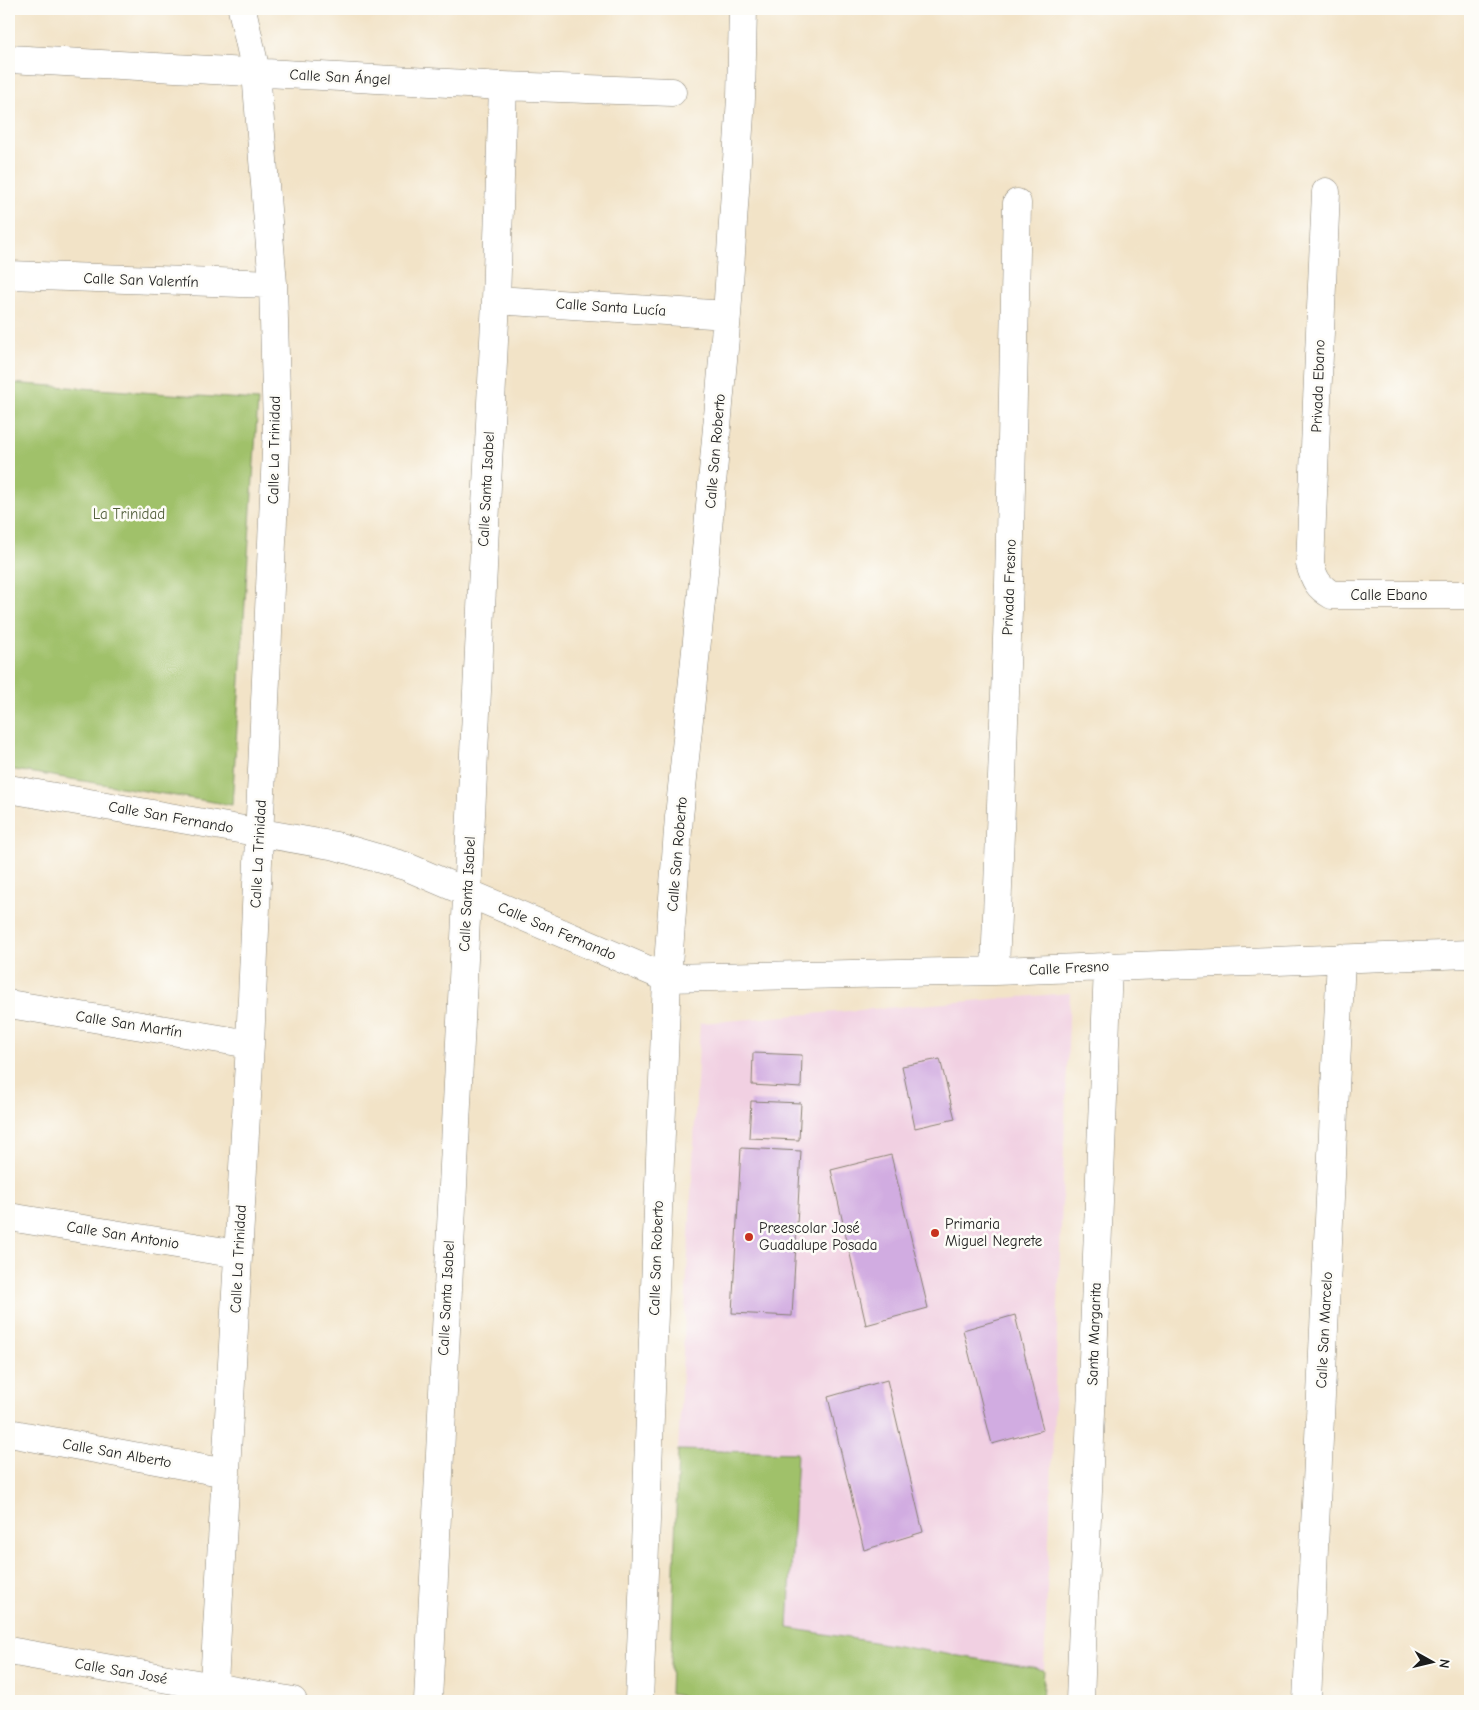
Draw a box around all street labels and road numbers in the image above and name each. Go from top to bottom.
street label: Calle San Ángel [289,64,391,89]
street label: Calle San Valentín [83,269,199,291]
street label: Calle Santa Lucía [555,294,667,320]
street label: Privada Ebano [1307,339,1329,433]
street label: Calle San Roberto [701,393,729,509]
street label: Calle La Trinidad [264,396,284,504]
street label: Calle Santa Isabel [474,431,498,547]
street label: Privada Fresno [998,538,1020,636]
street label: Calle Ebano [1350,586,1428,604]
street label: Calle San Roberto [663,796,691,912]
street label: Calle San Fernando [107,797,235,837]
street label: Calle La Trinidad [246,799,270,909]
street label: Calle Santa Isabel [455,836,479,952]
street label: Calle San Fernando [495,898,619,964]
street label: Calle Fresno [1028,957,1110,979]
street label: Calle San Martín [74,1007,184,1041]
street label: Calle San Roberto [645,1200,667,1316]
street label: Calle La Trinidad [226,1204,250,1314]
street label: Calle San Antonio [65,1217,181,1253]
street label: Calle Santa Isabel [434,1240,458,1356]
street label: Calle San Marcelo [1312,1271,1336,1389]
street label: Santa Margarita [1083,1282,1105,1386]
street label: Calle San Alberto [61,1435,173,1471]
street label: Calle San José [73,1654,169,1688]

